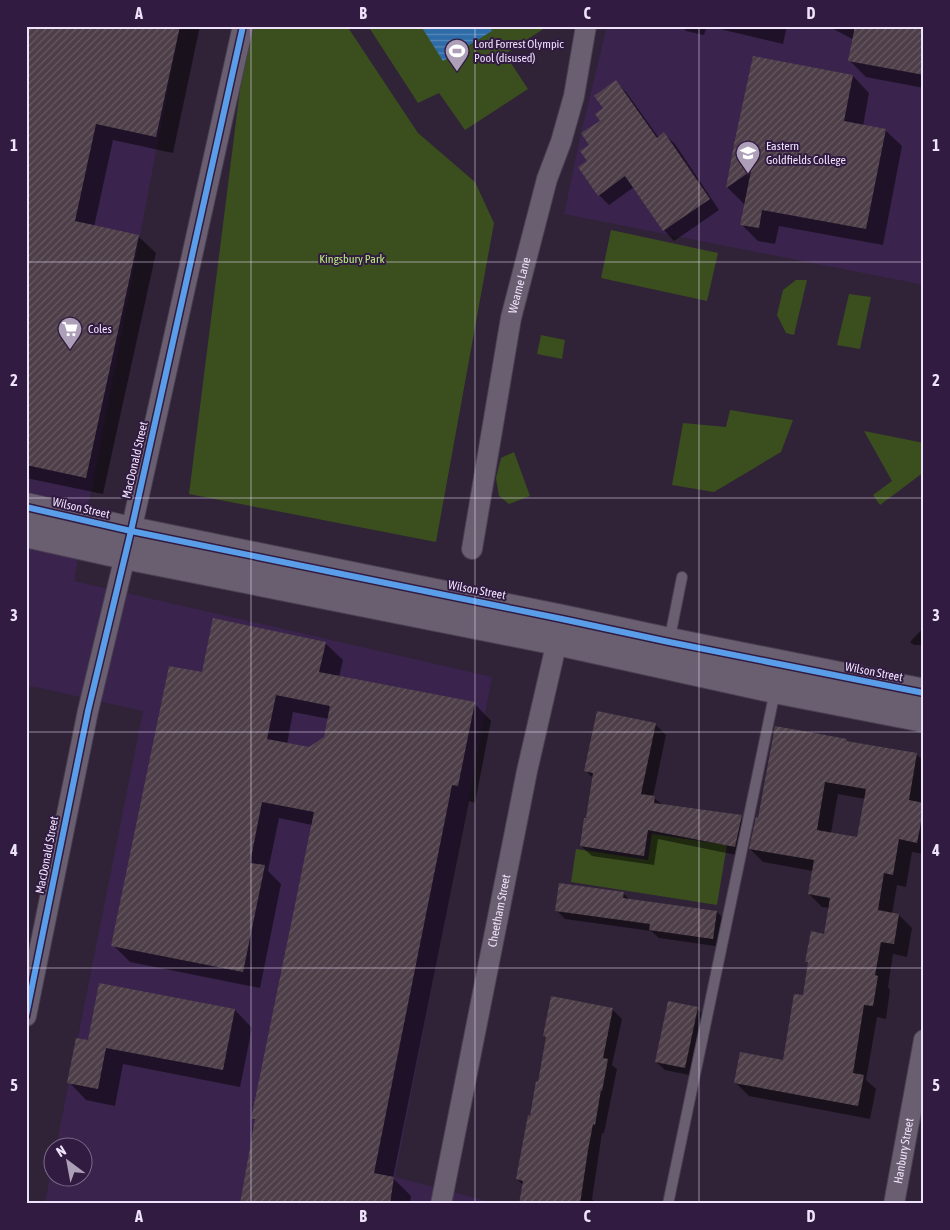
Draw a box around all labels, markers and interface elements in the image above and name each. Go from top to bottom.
text: A [134,4,143,22]
text: B [359,4,367,22]
text: C [583,4,591,22]
text: D [807,4,816,22]
place label: Lord Forrest Olympic Pool (disused) [474,37,564,65]
sports icon: Lord Forrest Olympic Pool (disused) [444,38,470,72]
text: 1 [10,136,18,154]
text: 1 [932,136,940,154]
place label: Eastern Goldfields College [766,139,846,167]
school or university icon: Eastern Goldfields College [735,140,761,174]
park label: Kingsbury Park [319,252,385,266]
street label: Wearne Lane [505,256,533,315]
supermarket icon: Coles [57,316,83,350]
place label: Coles [88,322,112,336]
text: 2 [10,371,18,389]
text: 2 [932,371,940,389]
street label: MacDonald Street [119,420,151,500]
street label: Wilson Street [51,495,112,522]
street label: Wilson Street [447,578,507,603]
text: 3 [10,606,18,624]
text: 3 [932,606,940,624]
street label: Wilson Street [844,660,904,685]
street label: MacDonald Street [33,815,61,895]
text: 4 [9,841,18,859]
text: 4 [931,841,940,859]
street label: Cheetham Street [485,873,513,948]
text: 5 [10,1076,18,1094]
text: 5 [932,1076,940,1094]
street label: Hanbury Street [891,1116,917,1185]
north arrow [42,1138,92,1188]
text: N [53,1142,69,1160]
text: A [134,1207,143,1225]
text: B [359,1207,367,1225]
text: C [583,1207,591,1225]
text: D [807,1207,816,1225]

